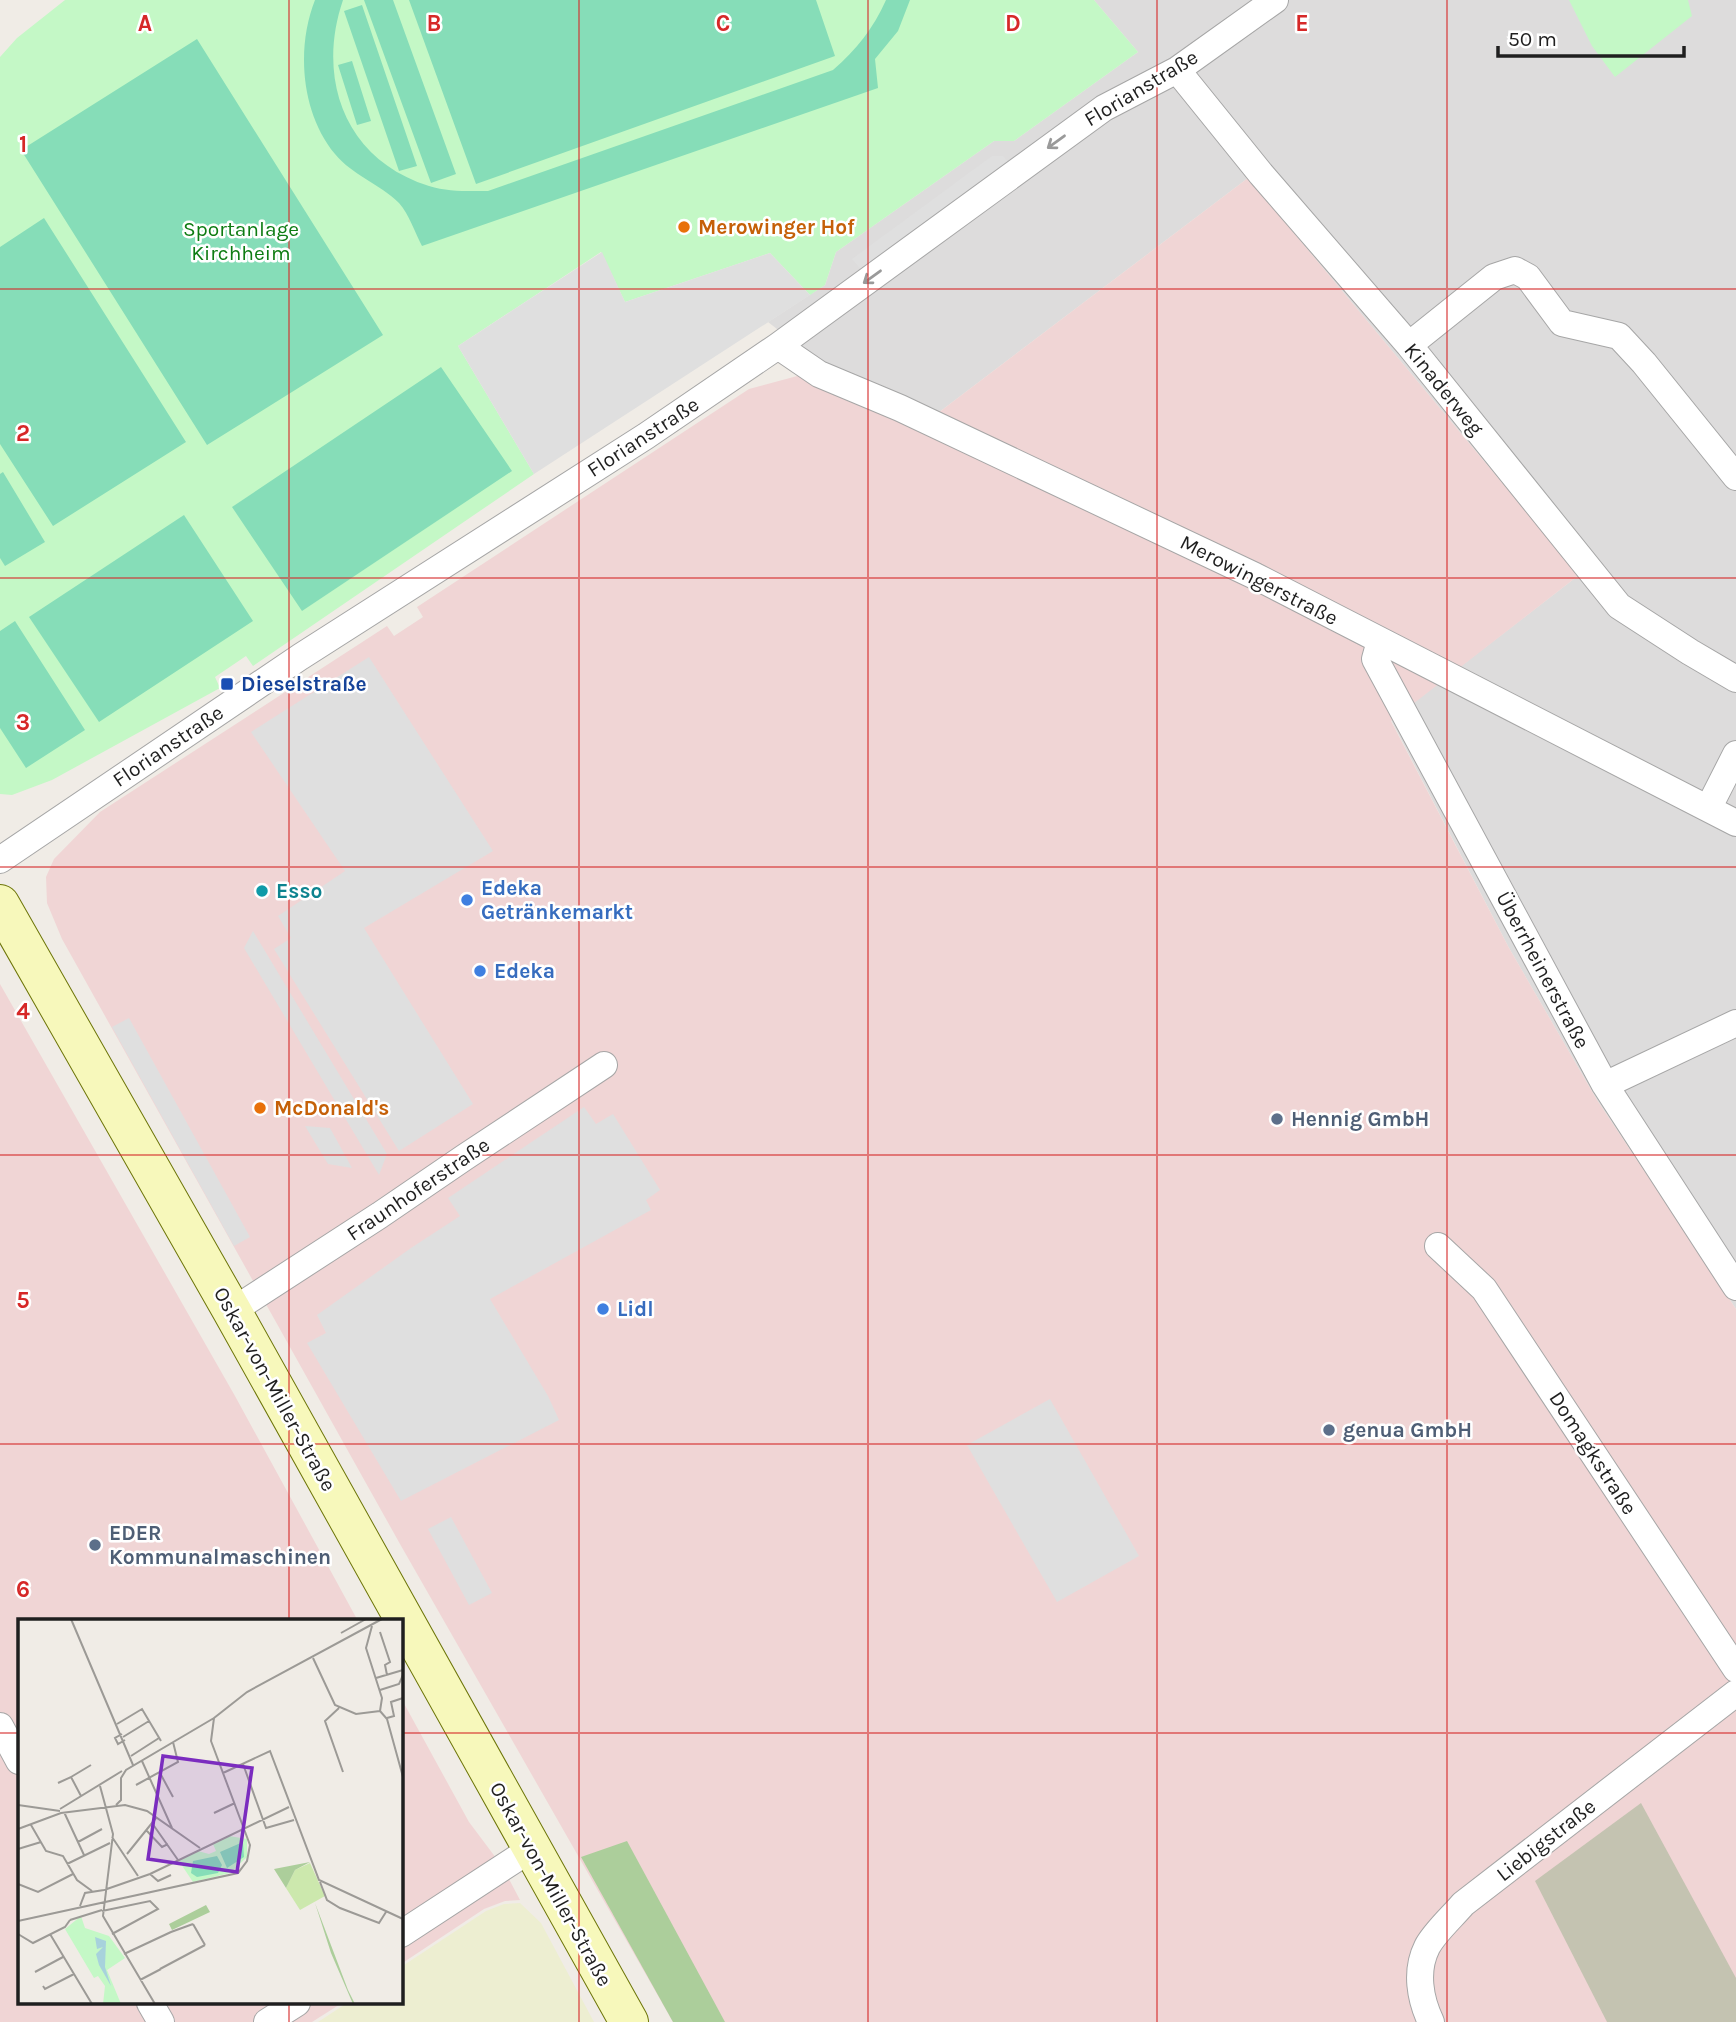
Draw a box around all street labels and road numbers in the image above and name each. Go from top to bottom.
street label: Florianstraße [1080,45,1202,131]
street label: Kinaderweg [1399,338,1489,440]
street label: Florianstraße [583,392,703,482]
street label: Merowingerstraße [1176,530,1342,630]
street label: Florianstraße [108,700,228,792]
street label: Überrheinerstraße [1491,887,1595,1053]
street label: Fraunhoferstraße [342,1132,494,1246]
street label: Oskar-von-Miller-Straße [209,1283,341,1495]
street label: Domagkstraße [1544,1387,1642,1519]
street label: Oskar-von-Miller-Straße [485,1778,617,1990]
street label: Liebigstraße [1492,1794,1600,1886]

